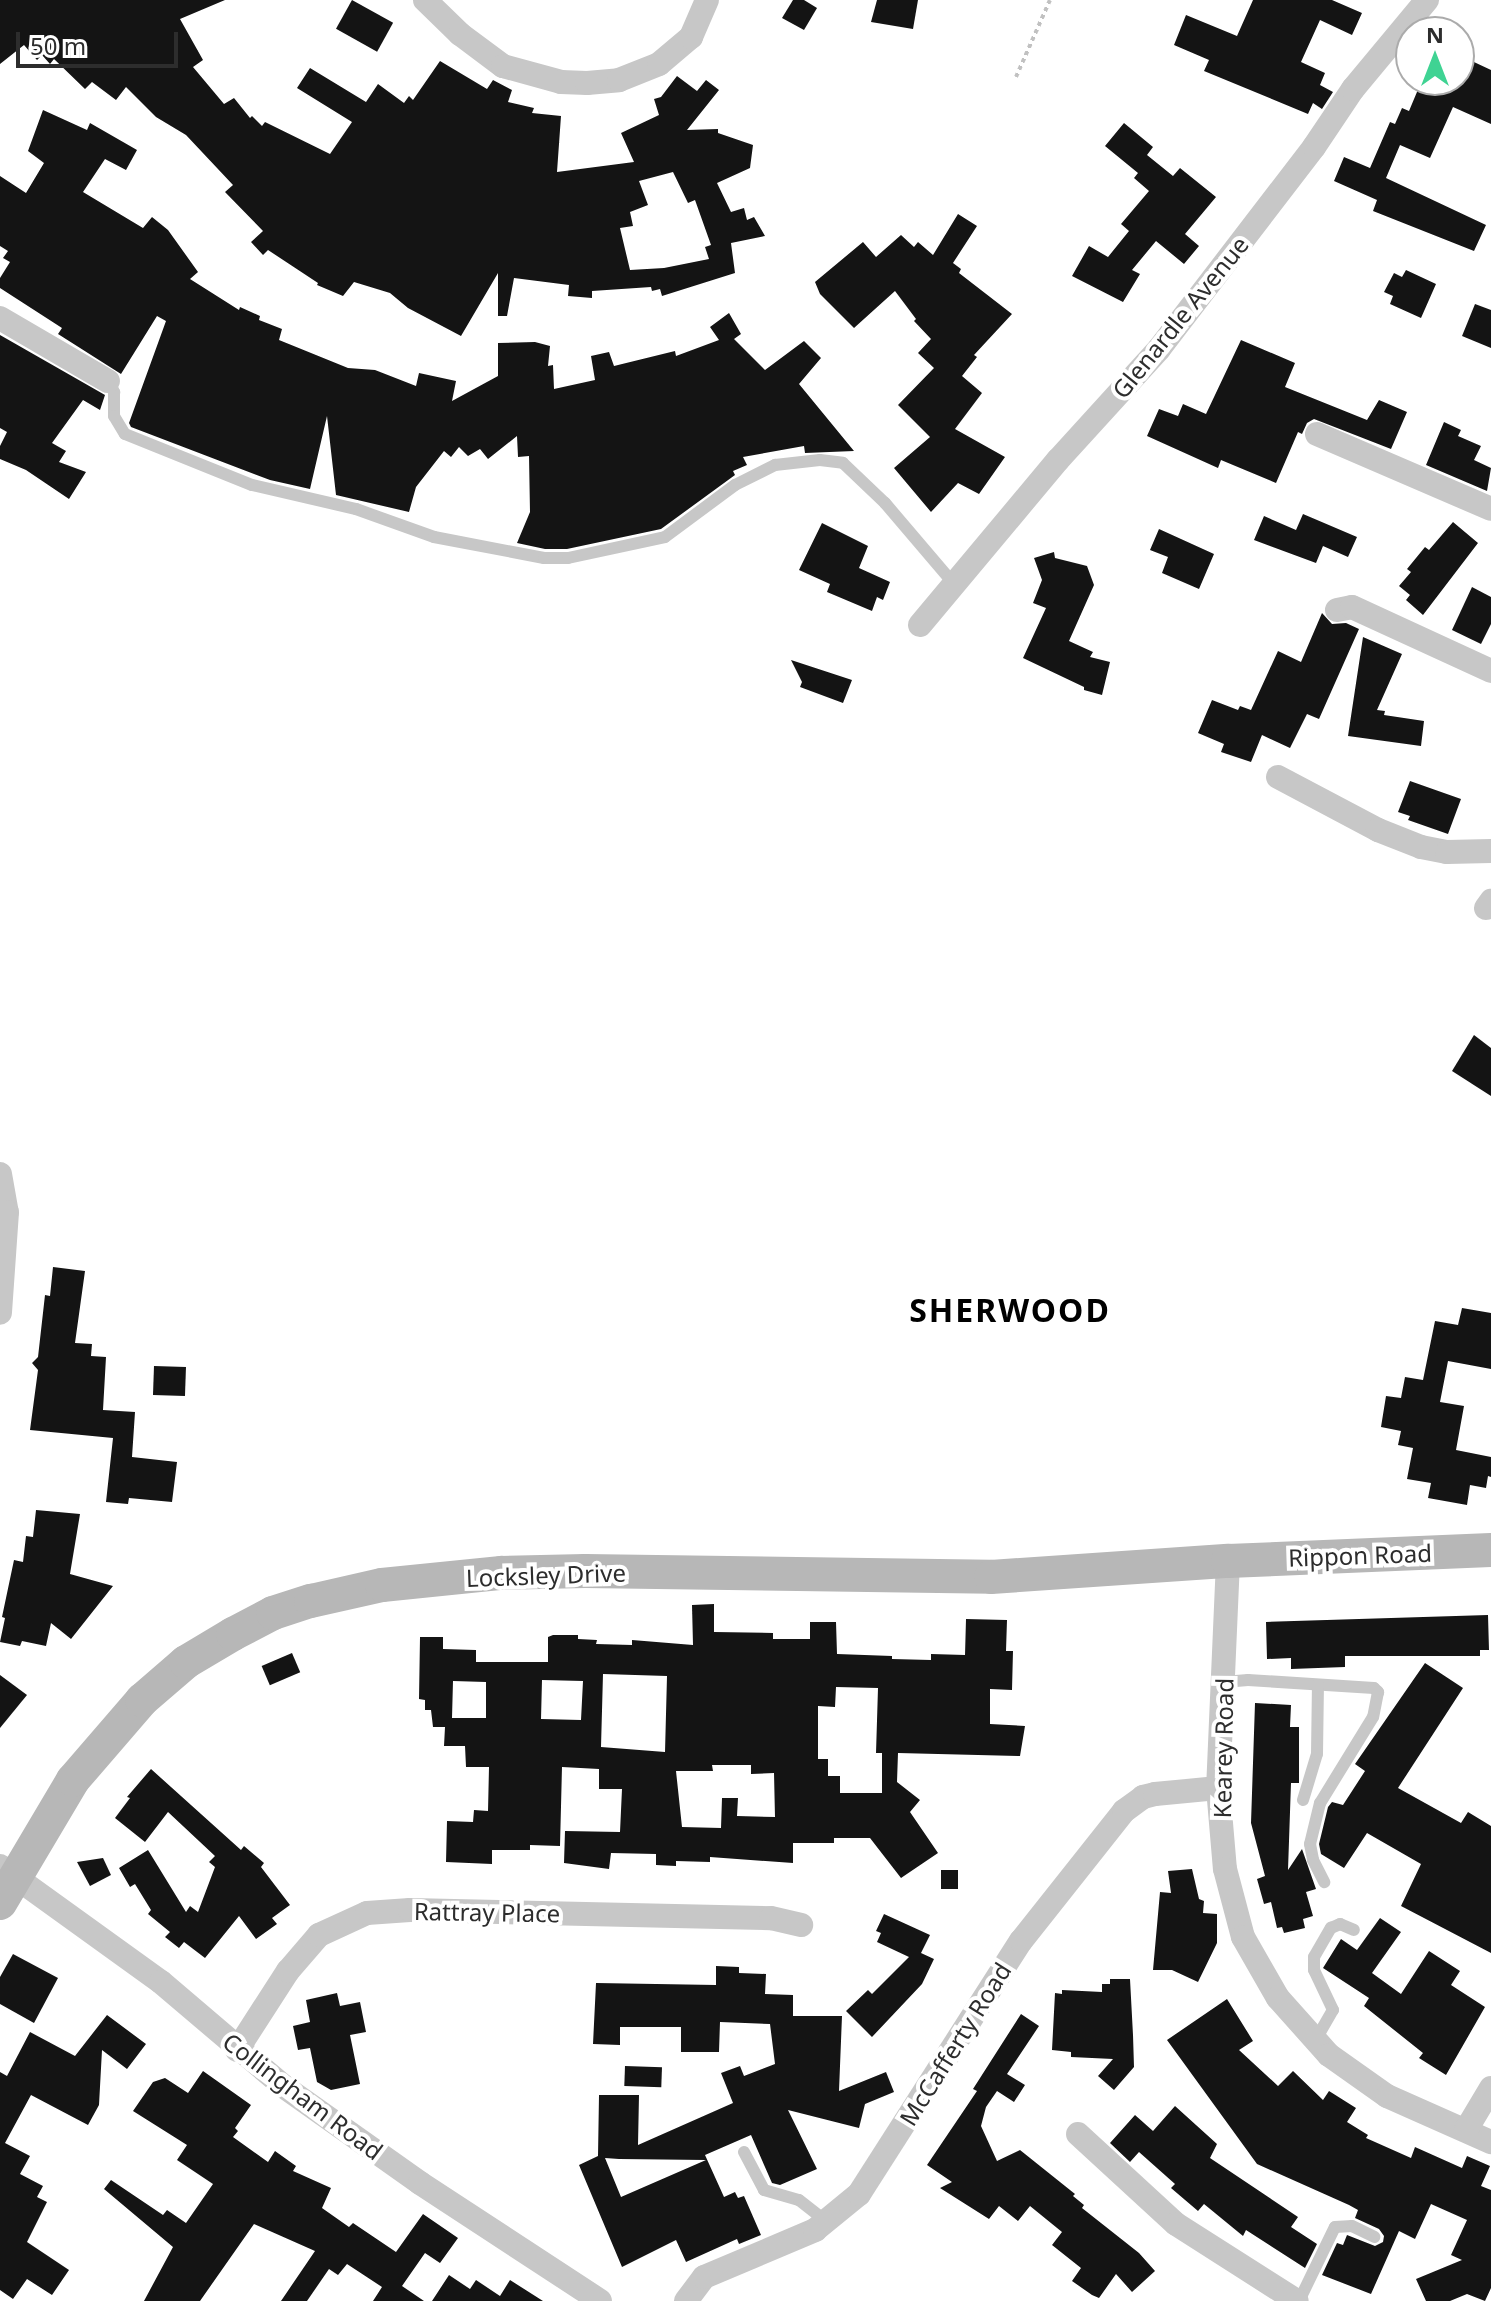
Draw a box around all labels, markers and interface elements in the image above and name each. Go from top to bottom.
scale bar [20,16,182,66]
north arrow [1395,16,1475,96]
text: N [1426,19,1444,49]
text: 50 m [30,29,86,62]
street label: Glenardle Avenue [1106,230,1254,404]
district label: SHERWOOD [909,1291,1111,1329]
street label: Rippon Road [1288,1538,1432,1572]
street label: Locksley Drive [466,1558,626,1592]
street label: Kearey Road [1207,1678,1239,1818]
street label: Rattray Place [414,1896,560,1928]
street label: McCafferty Road [893,1957,1017,2131]
street label: Collingham Road [217,2027,389,2165]

